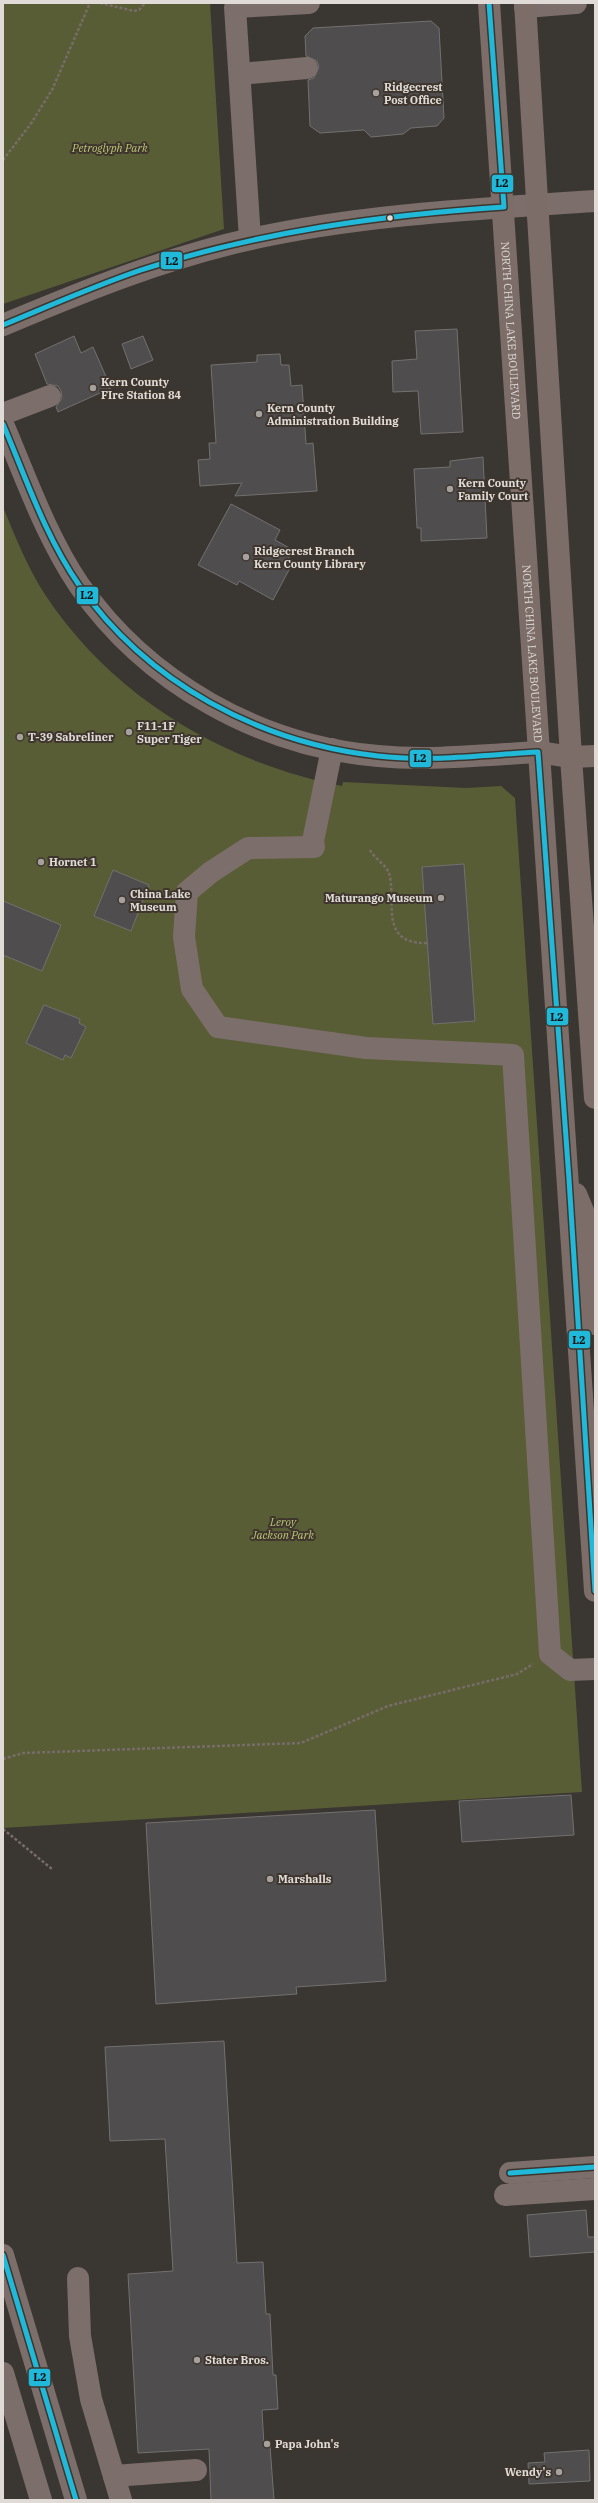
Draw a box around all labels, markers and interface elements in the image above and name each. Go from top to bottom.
place label: Ridgecrest Post Office [384,80,442,107]
marker: Ridgecrest Post Office [371,88,381,98]
park label: Petroglyph Park [71,141,148,155]
line badge: L2 [491,174,514,193]
text: L2 [495,176,509,190]
unlabelled marker [385,213,395,223]
street label: NORTH CHINA LAKE BOULEVARD [498,241,524,420]
line badge: L2 [160,251,183,270]
text: L2 [165,254,179,268]
place label: Kern County FIre Station 84 [101,375,181,402]
marker: Kern County FIre Station 84 [88,383,98,393]
place label: Kern County Administration Building [267,401,399,428]
marker: Kern County Administration Building [254,409,264,419]
place label: Kern County Family Court [458,476,528,503]
marker: Kern County Family Court [445,484,455,494]
place label: Ridgecrest Branch Kern County Library [254,544,366,571]
marker: Ridgecrest Branch Kern County Library [241,552,251,562]
street label: NORTH CHINA LAKE BOULEVARD [520,564,545,743]
line badge: L2 [76,586,99,605]
text: L2 [80,588,94,602]
place label: F11-1F Super Tiger [137,719,202,746]
marker: F11-1F Super Tiger [124,727,134,737]
place label: T-39 Sabreliner [28,730,114,744]
marker: T-39 Sabreliner [15,732,25,742]
line badge: L2 [409,749,432,768]
text: L2 [413,751,427,765]
place label: Hornet 1 [49,855,97,869]
marker: Hornet 1 [36,857,46,867]
place label: China Lake Museum [130,887,190,914]
place label: Maturango Museum [325,891,433,905]
marker: Maturango Museum [436,893,446,903]
marker: China Lake Museum [117,895,127,905]
line badge: L2 [546,1007,569,1026]
text: L2 [550,1010,564,1024]
line badge: L2 [568,1330,591,1349]
text: L2 [572,1333,586,1347]
park label: Leroy Jackson Park [251,1515,314,1542]
place label: Marshalls [278,1872,332,1886]
marker: Marshalls [265,1874,275,1884]
place label: Stater Bros. [205,2353,269,2367]
marker: Stater Bros. [192,2355,202,2365]
line badge: L2 [28,2368,51,2387]
text: L2 [33,2370,47,2384]
place label: Papa John's [275,2437,339,2451]
marker: Papa John's [262,2439,272,2449]
place label: Wendy's [505,2465,551,2479]
marker: Wendy's [554,2467,564,2477]

